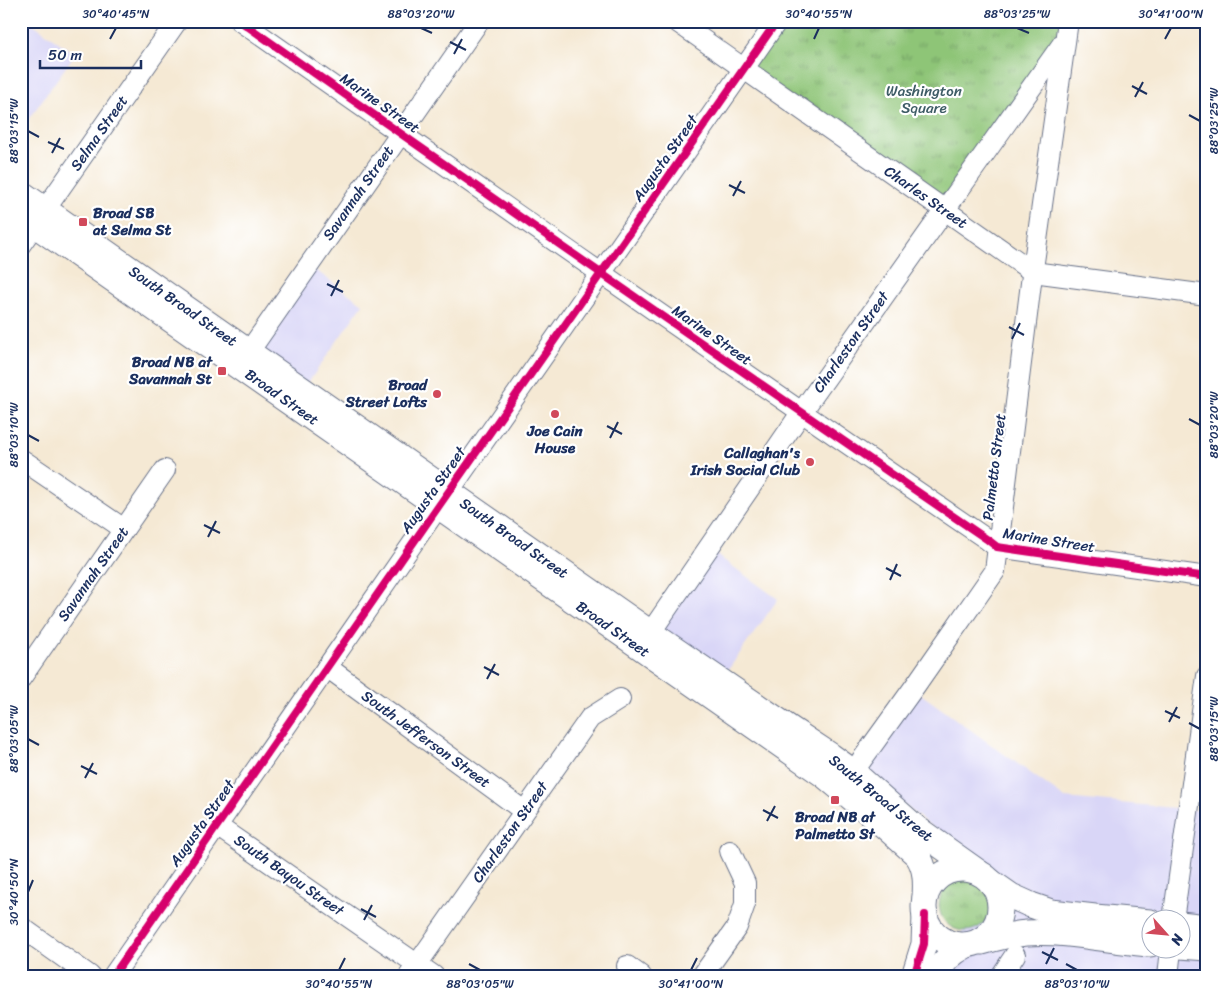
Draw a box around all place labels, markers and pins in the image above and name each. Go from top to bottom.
place label: Broad SB at Selma St [92,200,172,243]
marker: Broad SB at Selma St [77,216,89,228]
place label: Broad NB at Savannah St [128,349,213,392]
marker: Broad NB at Savannah St [216,365,228,377]
place label: Broad Street Lofts [345,372,428,415]
marker: Broad Street Lofts [431,388,443,400]
marker: Joe Cain House [549,408,561,420]
place label: Joe Cain House [526,418,584,461]
place label: Callaghan's Irish Social Club [690,440,801,483]
marker: Callaghan's Irish Social Club [804,456,816,468]
marker: Broad NB at Palmetto St [829,794,841,806]
place label: Broad NB at Palmetto St [795,804,876,847]

